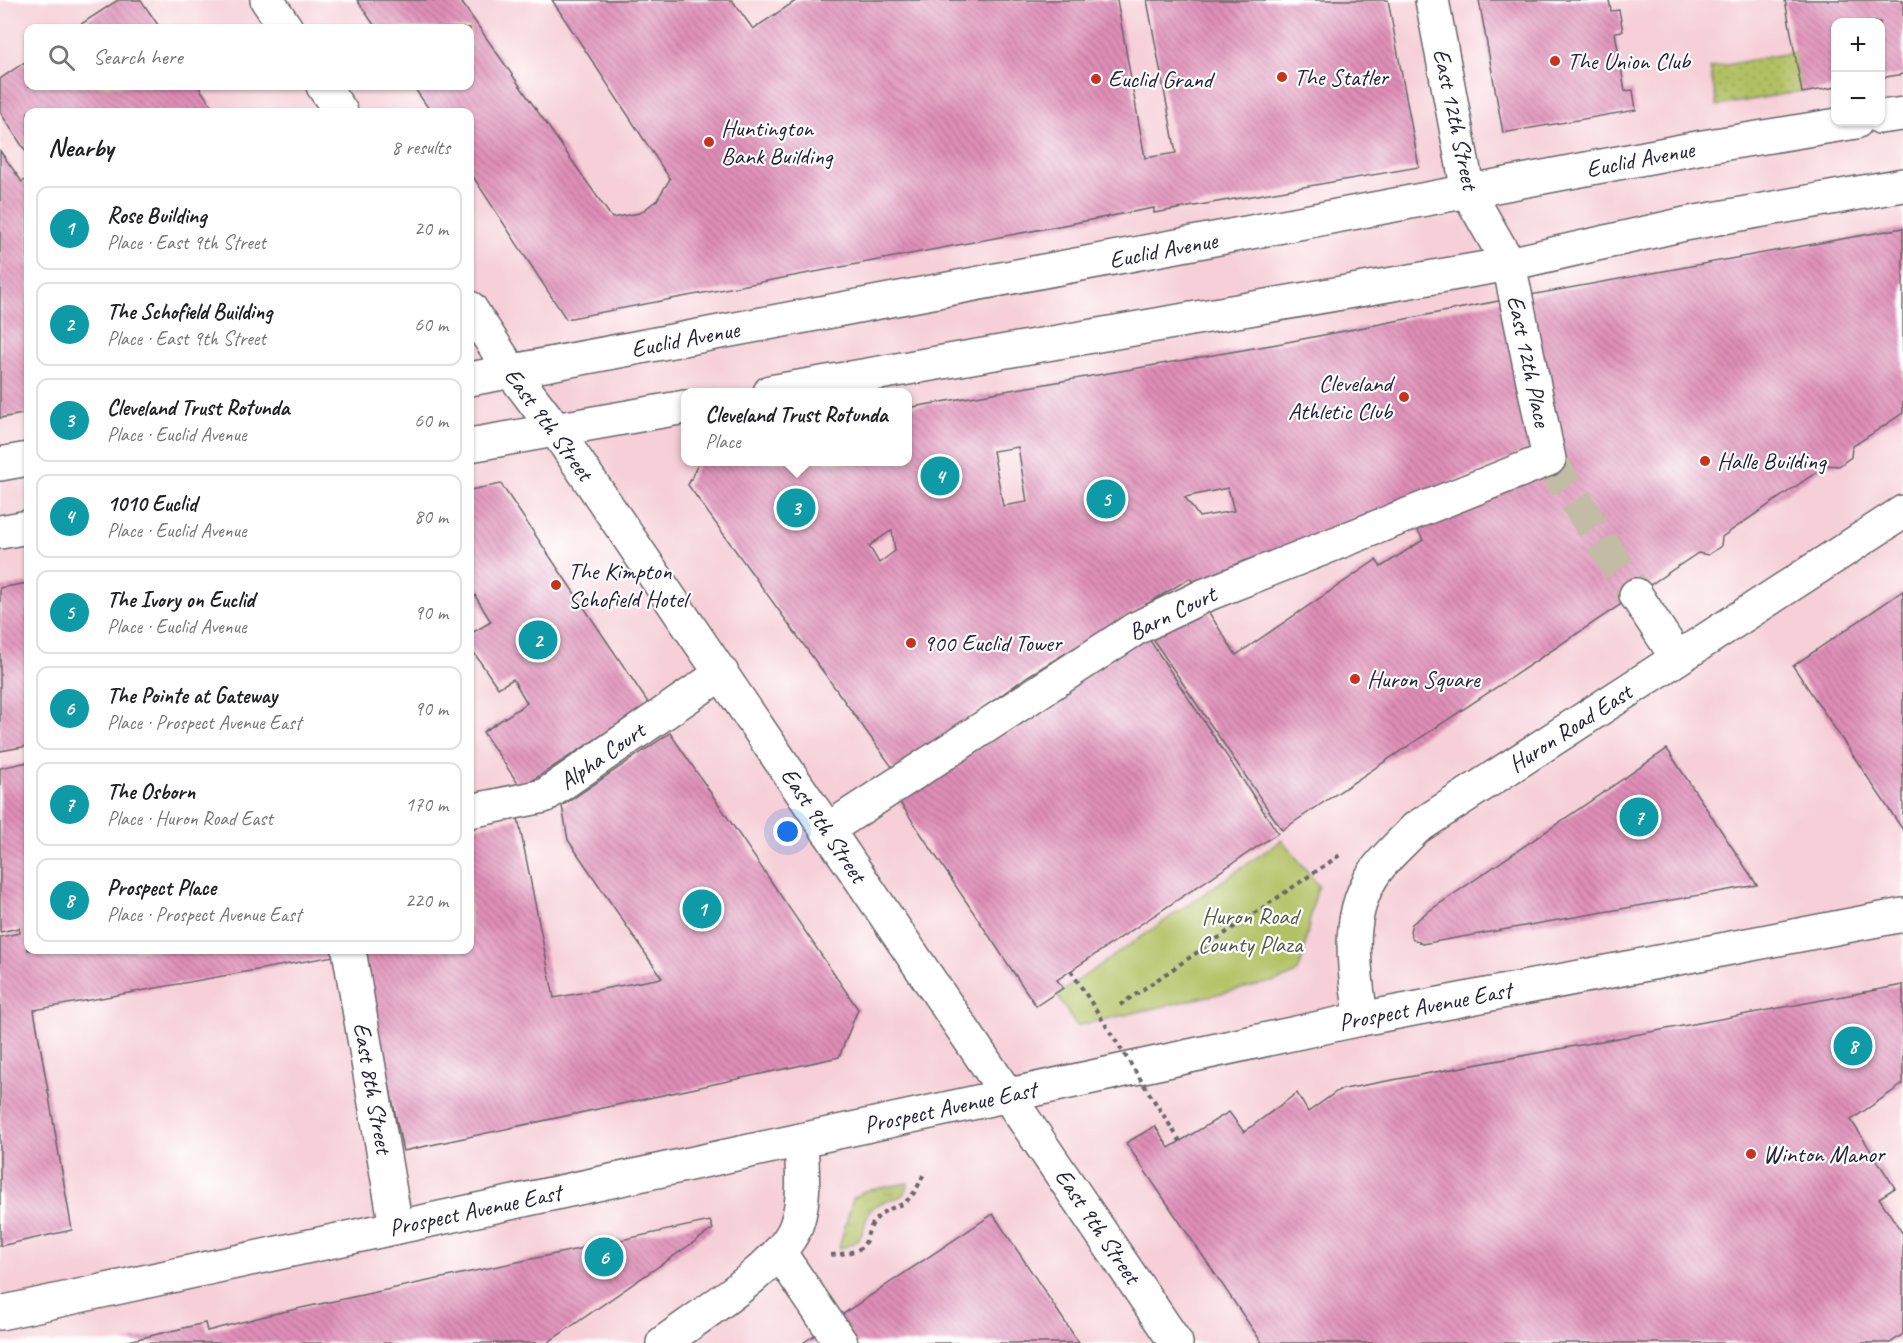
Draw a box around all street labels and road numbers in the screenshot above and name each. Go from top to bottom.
street label: East 12th Street [1426,46,1486,194]
street label: Euclid Avenue [1584,133,1699,184]
street label: Euclid Avenue [1107,224,1222,275]
street label: East 12th Place [1500,293,1558,431]
street label: Euclid Avenue [629,313,744,364]
street label: East 9th Street [498,362,601,488]
street label: Barn Court [1123,578,1223,647]
street label: Huron Road East [1503,676,1639,779]
street label: Alpha Court [553,715,652,796]
street label: East 9th Street [775,762,875,890]
street label: Prospect Avenue East [1336,974,1517,1037]
street label: East 8th Street [347,1020,400,1158]
street label: Prospect Avenue East [861,1073,1042,1140]
street label: East 9th Street [1049,1163,1149,1291]
street label: Prospect Avenue East [386,1176,567,1243]

